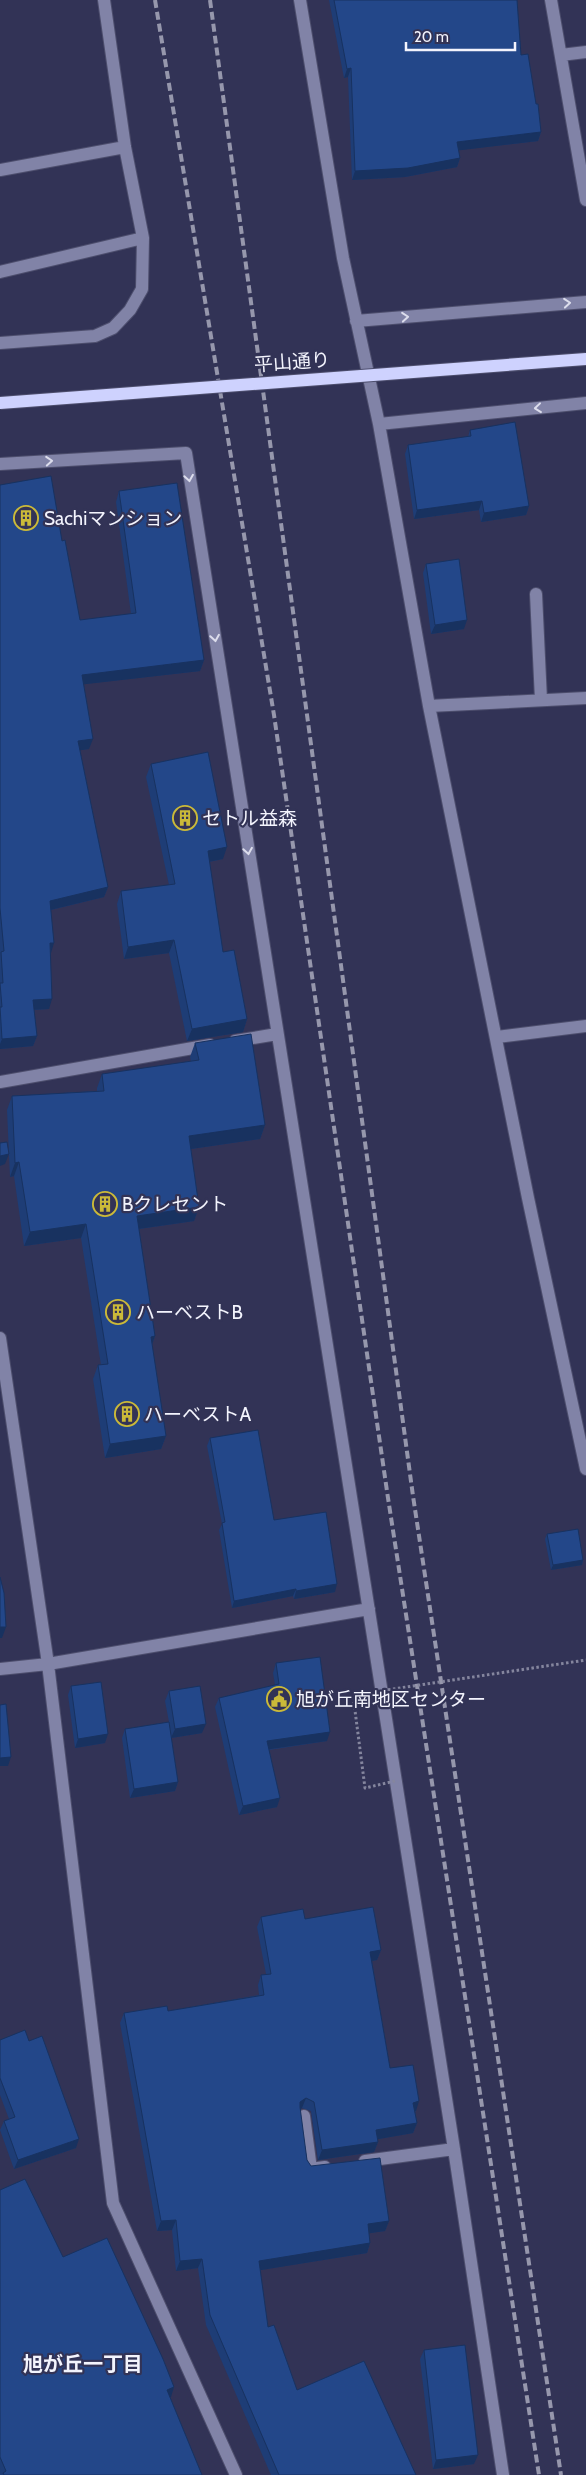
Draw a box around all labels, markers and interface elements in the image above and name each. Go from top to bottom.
scale bar [406,20,515,52]
text: 20 m [414,28,449,46]
one-way arrow [563,298,571,309]
one-way arrow [401,311,409,322]
street label: 平山通り [253,348,331,376]
one-way arrow [533,402,541,413]
one-way arrow [45,456,53,467]
one-way arrow [184,473,194,482]
building icon: Sachiマンション [13,505,39,531]
place label: Sachiマンション [44,507,182,530]
one-way arrow [209,634,219,643]
building icon: セトル益森 [172,805,198,831]
place label: セトル益森 [202,807,297,830]
one-way arrow [242,847,253,855]
building icon: Bクレセント [92,1191,118,1217]
place label: Bクレセント [122,1193,228,1216]
building icon: ハーベストB [105,1299,131,1325]
place label: ハーベストB [136,1301,243,1324]
building icon: ハーベストA [114,1401,140,1427]
place label: ハーベストA [144,1403,251,1426]
public building icon: 旭が丘南地区センター [266,1686,292,1712]
place label: 旭が丘南地区センター [296,1688,486,1711]
district label: 旭が丘一丁目 [23,2352,143,2376]

